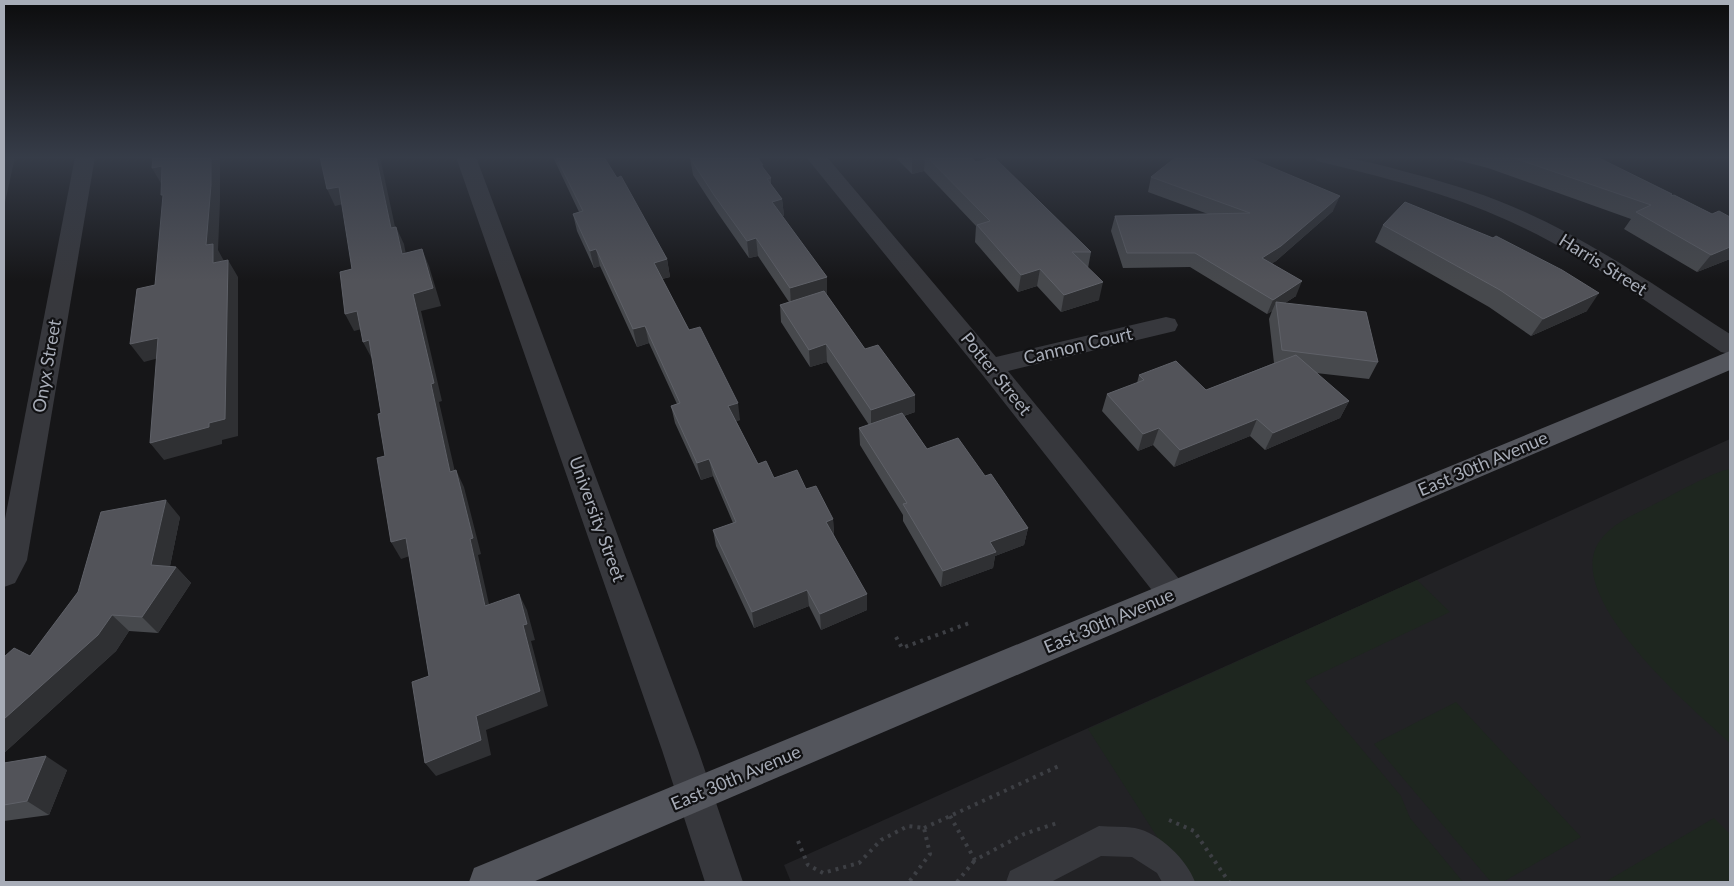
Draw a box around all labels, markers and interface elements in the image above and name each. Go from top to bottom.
street label: Harris Street [1555,228,1652,300]
street label: Onyx Street [27,317,65,414]
street label: Cannon Court [1021,322,1135,368]
street label: Potter Street [957,327,1037,420]
street label: East 30th Avenue [1414,426,1551,500]
street label: University Street [565,453,631,585]
street label: East 30th Avenue [1040,583,1177,657]
street label: East 30th Avenue [667,740,804,814]

